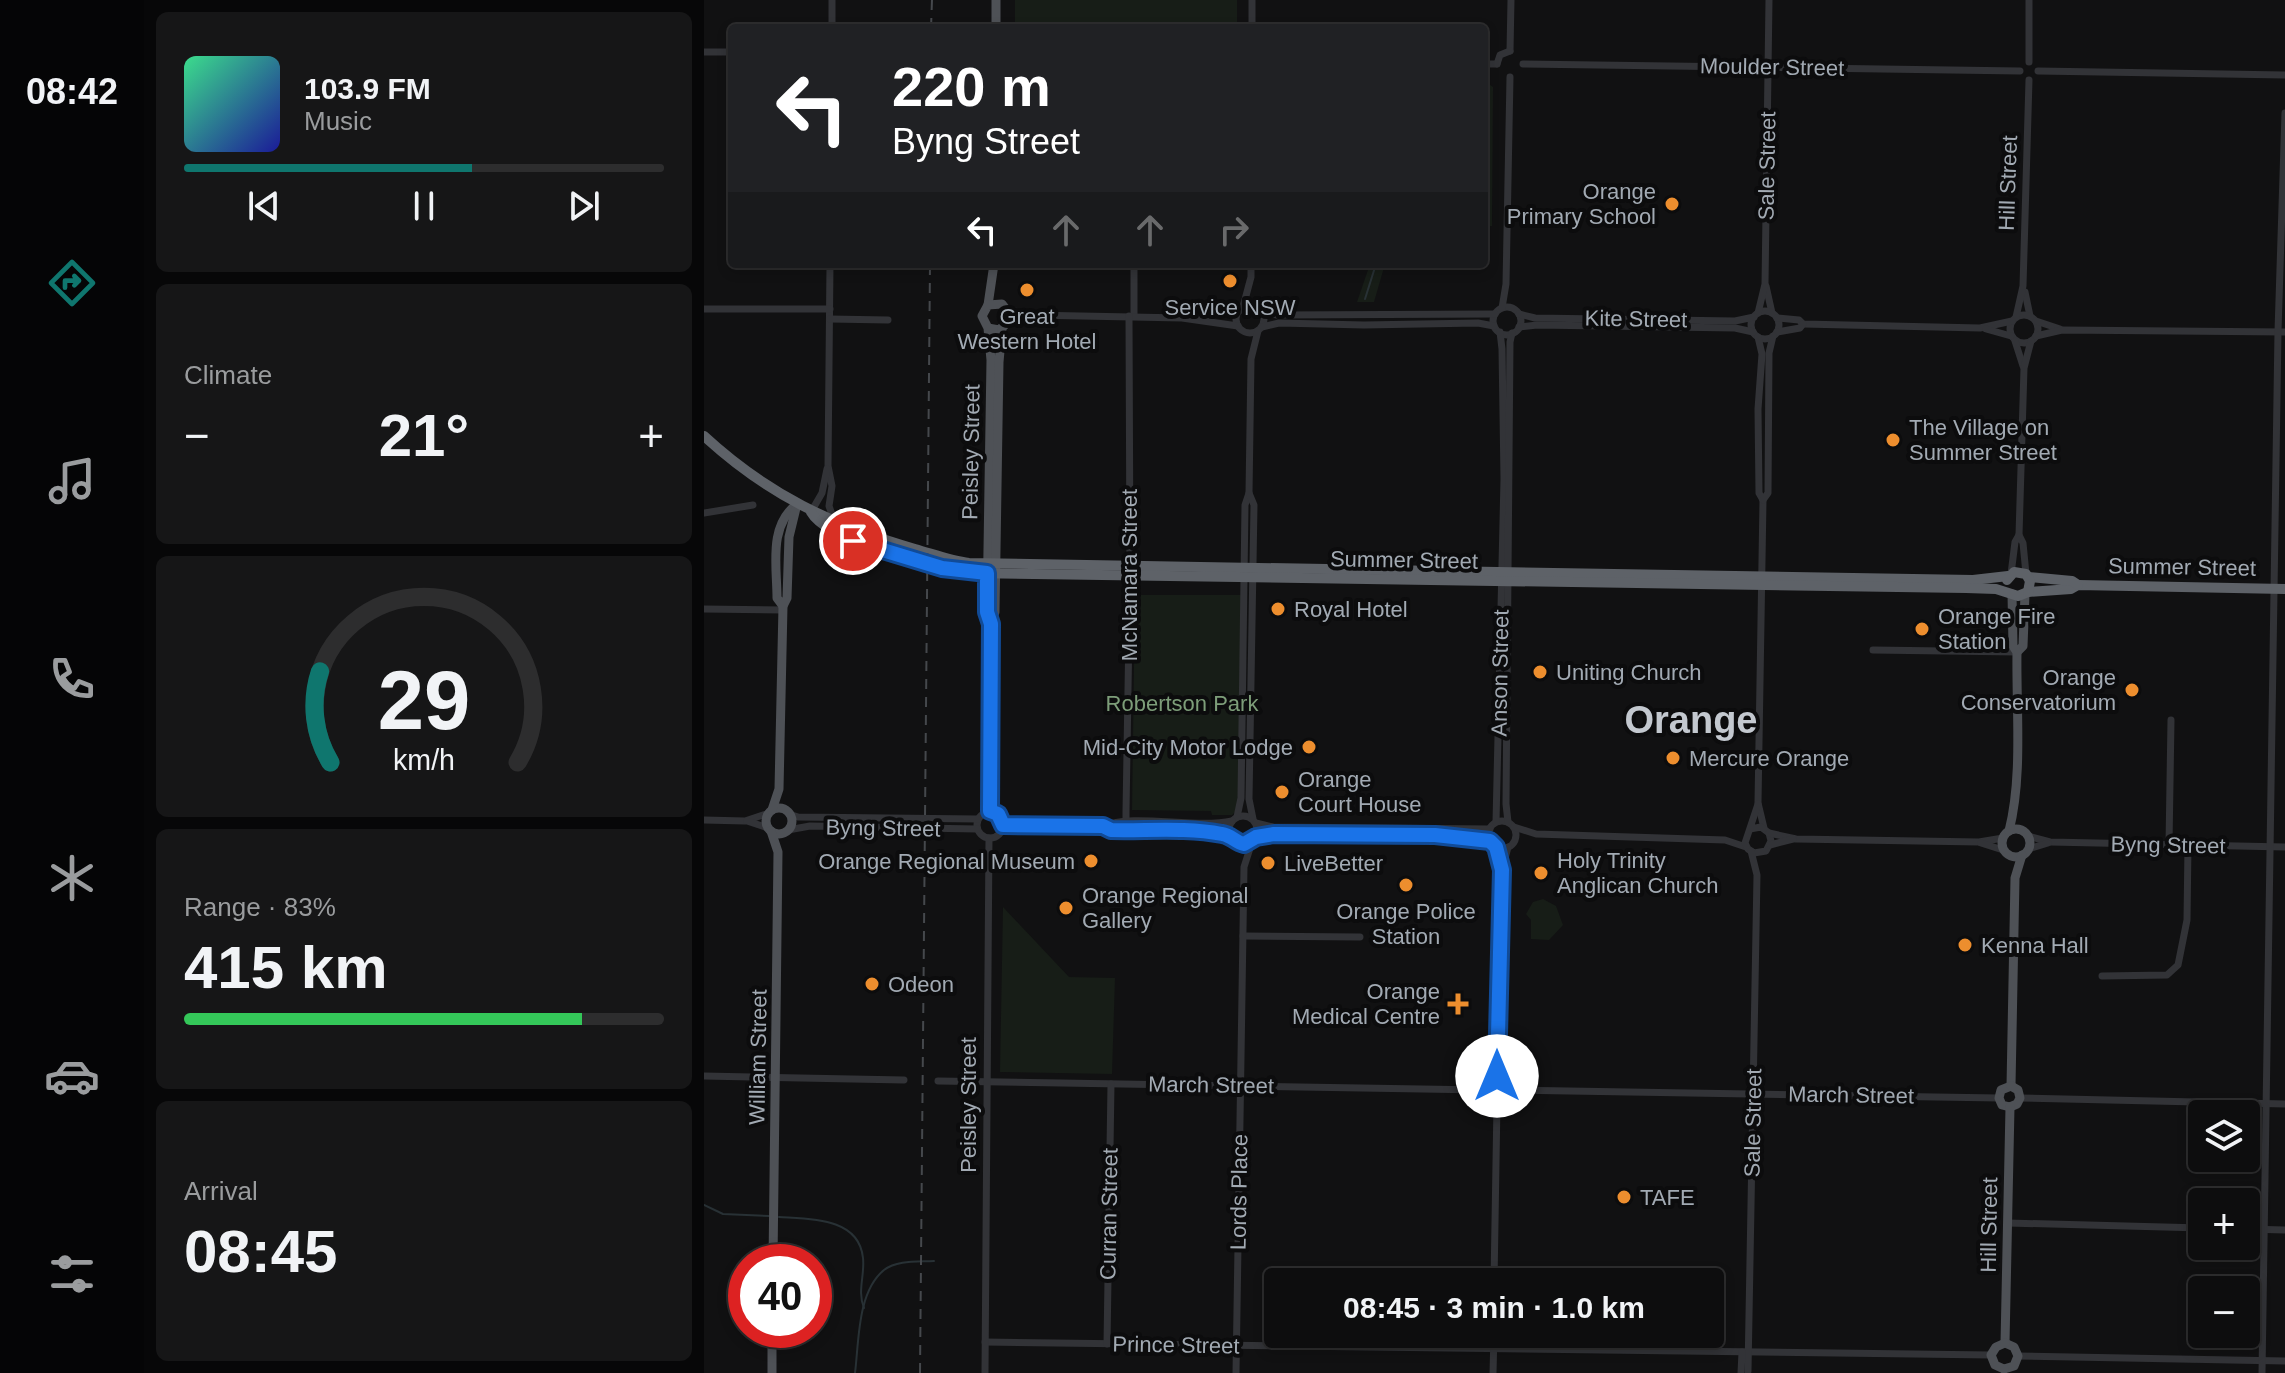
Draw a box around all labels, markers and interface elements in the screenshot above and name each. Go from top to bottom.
street label: Moulder Street [1700,53,1844,81]
text: 220 m [892,55,1051,118]
icon: left [760,56,864,160]
text: 08:42 [26,71,118,112]
text: 103.9 FM [304,72,431,105]
text: Music [304,106,372,136]
street label: Sale Street [1754,111,1780,221]
text: Byng Street [892,121,1080,162]
street label: Hill Street [1994,135,2022,231]
place label: Orange Primary School [1507,179,1656,229]
icon: previous [242,184,286,228]
icon: pause [402,184,446,228]
icon: next [562,184,606,228]
marker: Orange Primary School [1663,195,1681,213]
icon: left [960,208,1004,252]
icon: ahead [1044,208,1088,252]
icon: ahead [1128,208,1172,252]
icon: right [1212,208,1256,252]
icon: directions [44,255,100,311]
marker: Service NSW [1221,272,1239,290]
marker: Great Western Hotel [1018,281,1036,299]
place label: Service NSW [1165,295,1296,320]
place label: Great Western Hotel [958,304,1096,354]
street label: Kite Street [1584,306,1688,332]
text: Climate [184,360,272,390]
street label: Peisley Street [957,384,985,520]
text: 21° [379,402,469,469]
text: − [184,411,210,460]
text: + [638,411,664,460]
place label: The Village on Summer Street [1909,415,2057,465]
marker: The Village on Summer Street [1884,431,1902,449]
icon: music [44,453,100,509]
street label: McNamara Street [1117,489,1142,661]
pin [819,507,887,575]
icon: arrive [831,519,875,563]
street label: Summer Street [1330,546,1478,574]
street label: Summer Street [2108,553,2256,581]
place label: Royal Hotel [1294,597,1408,622]
marker: Royal Hotel [1269,600,1287,618]
place label: Orange Fire Station [1938,604,2055,654]
street label: Anson Street [1486,609,1514,737]
marker: Orange Fire Station [1913,620,1931,638]
icon: phone [44,651,100,707]
text: 29 [378,653,470,746]
place label: Uniting Church [1556,660,1702,685]
marker: Uniting Church [1531,663,1549,681]
place label: Orange Conservatorium [1961,665,2116,715]
marker: Orange Conservatorium [2123,681,2141,699]
park label: Robertson Park [1106,691,1259,716]
district label: Orange [1624,699,1758,741]
place label: Mid-City Motor Lodge [1083,735,1293,760]
marker: Mid-City Motor Lodge [1300,738,1318,756]
text: km/h [393,744,455,776]
place label: Mercure Orange [1689,746,1849,771]
marker: Mercure Orange [1664,749,1682,767]
place label: Orange Court House [1298,767,1422,817]
marker: Orange Court House [1273,783,1291,801]
street label: Byng Street [825,814,941,842]
street label: Byng Street [2110,831,2226,859]
place label: Holy Trinity Anglican Church [1557,848,1718,898]
place label: Orange Regional Museum [818,849,1075,874]
icon: climate [44,850,100,906]
place label: LiveBetter [1284,851,1383,876]
marker: Orange Regional Museum [1082,852,1100,870]
marker: LiveBetter [1259,854,1277,872]
marker: Holy Trinity Anglican Church [1532,864,1550,882]
marker: Orange Police Station [1397,876,1415,894]
place label: Orange Regional Gallery [1082,883,1248,933]
text: Range · 83% [184,892,336,922]
marker: Orange Regional Gallery [1057,899,1075,917]
place label: Orange Police Station [1336,899,1476,949]
place label: Kenna Hall [1981,933,2089,958]
text: 415 km [184,934,388,1001]
marker: Kenna Hall [1956,936,1974,954]
place label: Odeon [888,972,954,997]
marker: Odeon [863,975,881,993]
place label: Orange Medical Centre [1292,979,1440,1029]
street label: William Street [744,989,772,1125]
marker: Orange Medical Centre [1447,993,1469,1015]
position arrow [1455,1034,1539,1118]
street label: Peisley Street [956,1037,981,1173]
icon: car [44,1048,100,1104]
street label: Sale Street [1740,1068,1766,1178]
street label: March Street [1148,1071,1274,1099]
street label: March Street [1788,1081,1914,1109]
map controls [2188,1100,2260,1348]
button: layers [2188,1100,2260,1172]
street label: Lords Place [1225,1134,1253,1250]
street label: Curran Street [1095,1148,1123,1280]
text: Arrival [184,1176,258,1206]
street label: Hill Street [1976,1177,2002,1273]
place label: TAFE [1640,1185,1695,1210]
marker: TAFE [1615,1188,1633,1206]
button: + [2188,1188,2260,1260]
text: 08:45 [184,1218,337,1285]
speed limit sign: 40 [728,1244,832,1348]
icon: filters [44,1246,100,1302]
button: − [2188,1276,2260,1348]
text: 08:45 · 3 min · 1.0 km [1343,1291,1645,1324]
street label: Prince Street [1112,1331,1240,1359]

